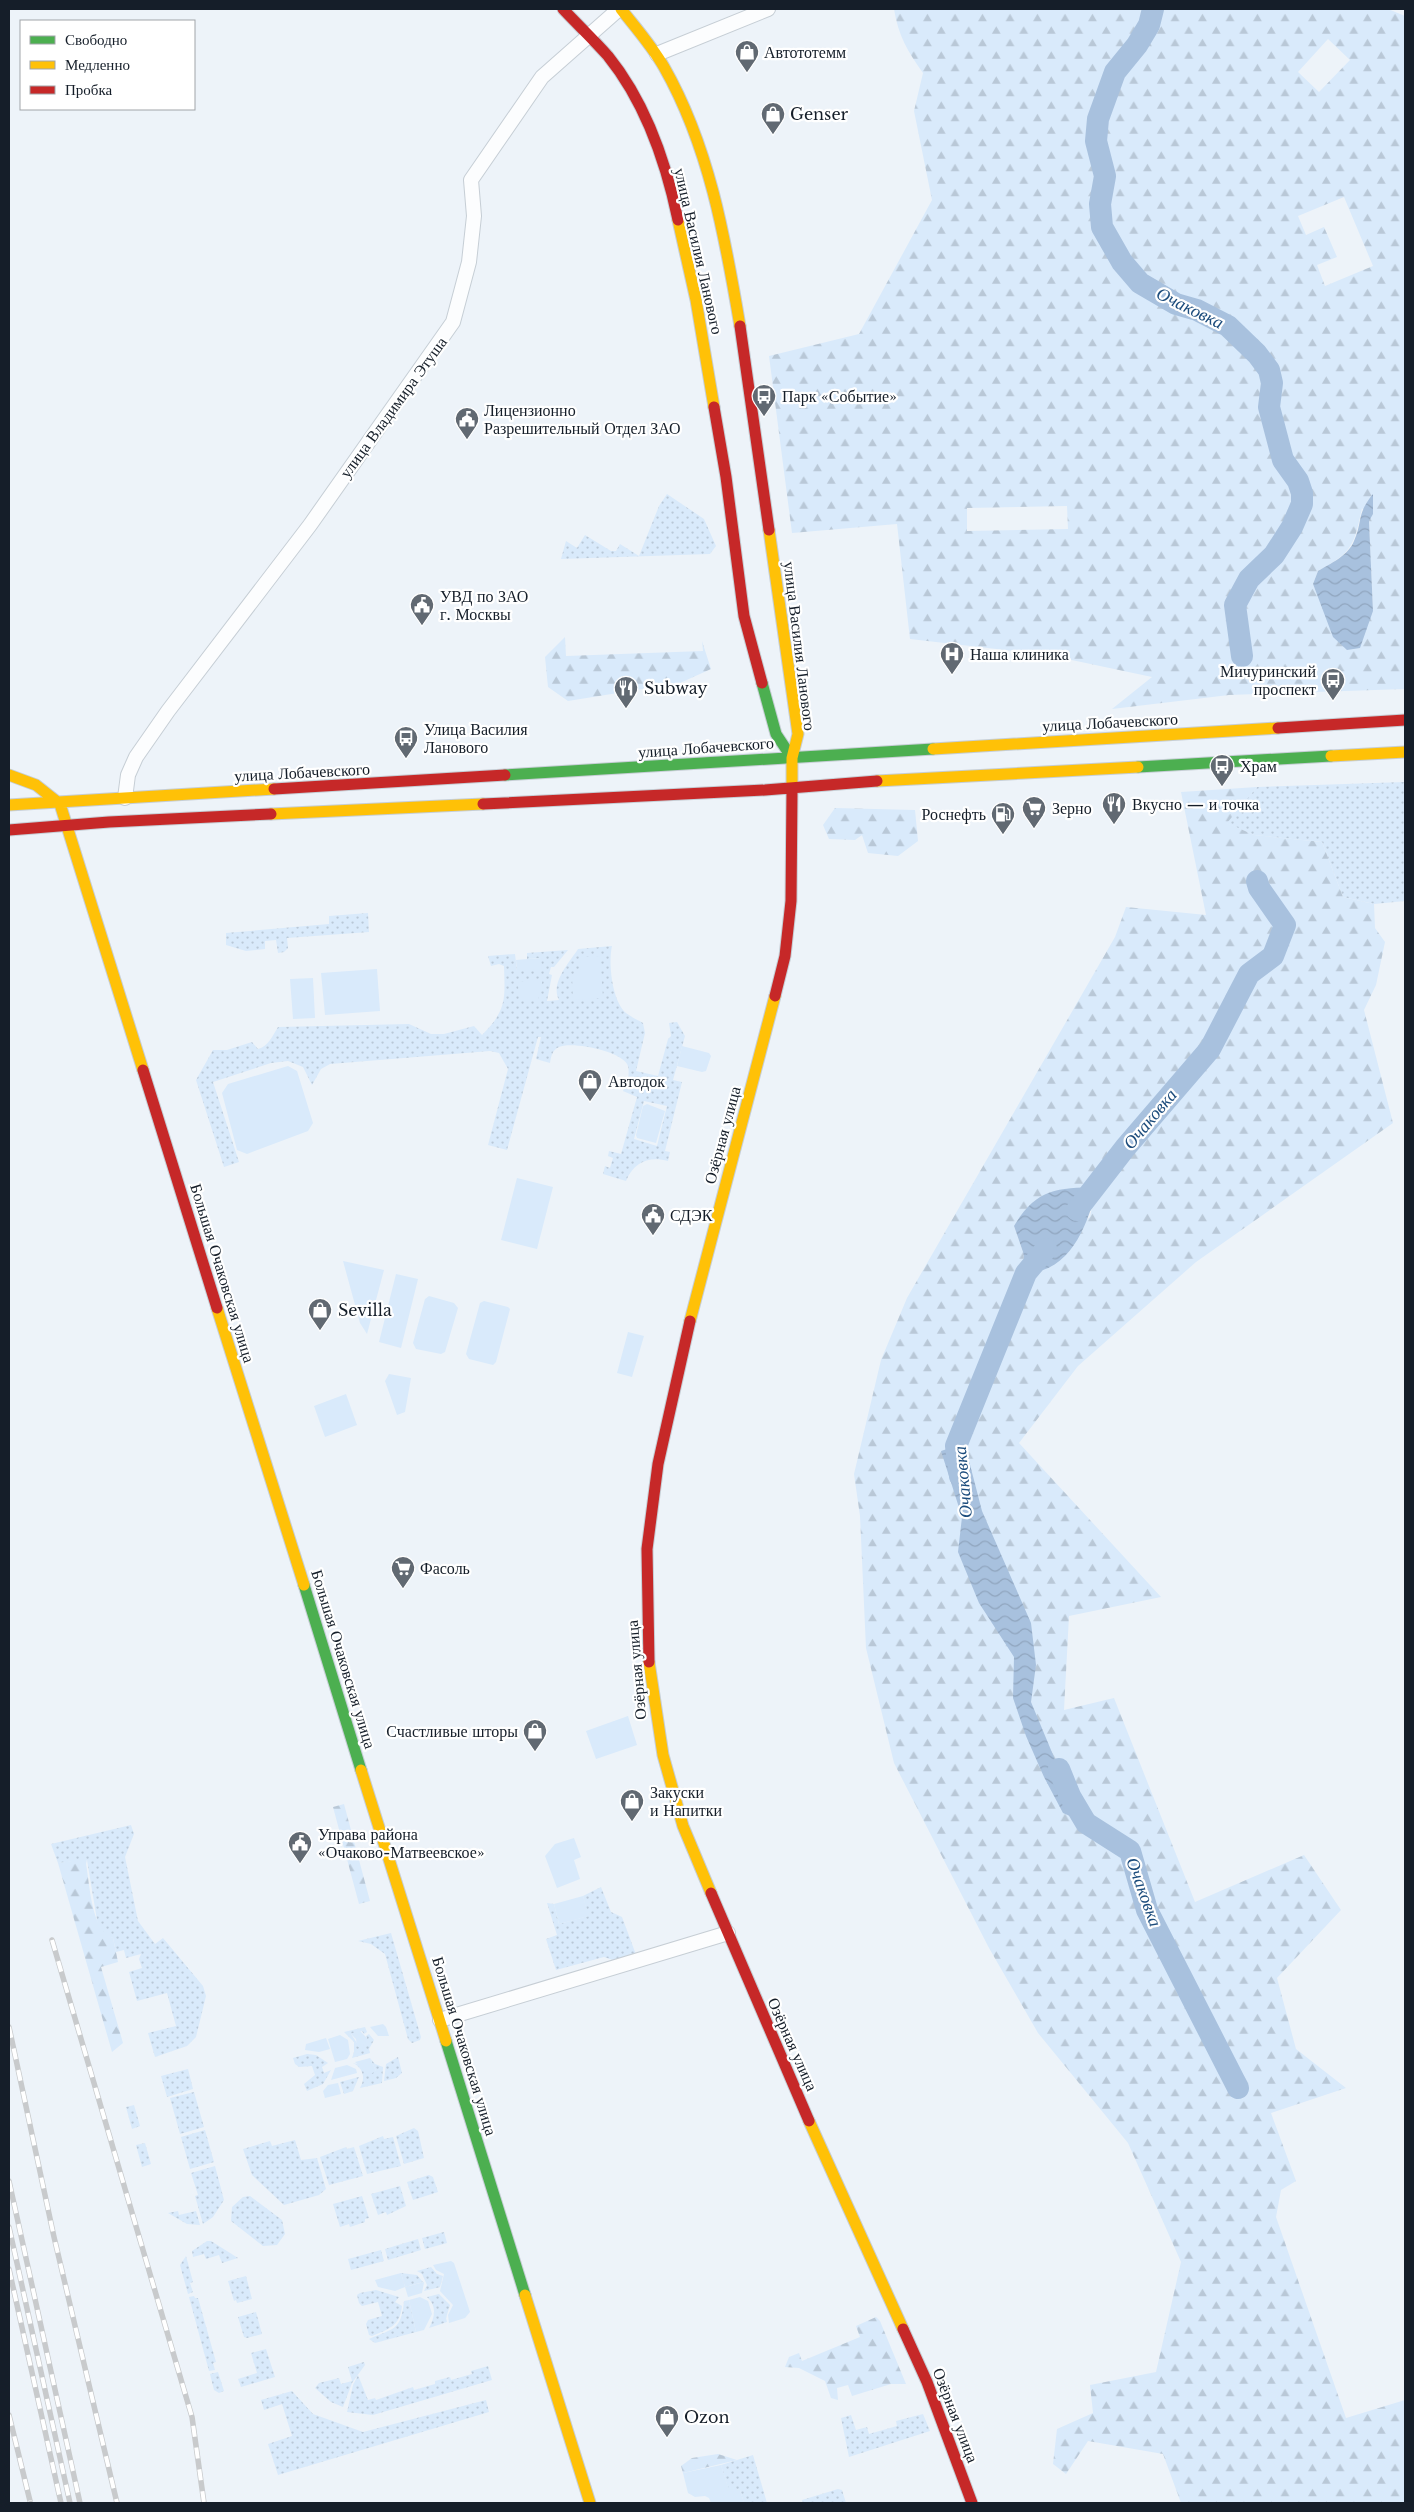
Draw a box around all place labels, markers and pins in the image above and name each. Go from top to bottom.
shop icon: Автототемм [734,39,760,73]
place label: Автототемм [764,42,846,62]
shop icon: Genser [760,101,786,135]
place label: Genser [790,104,849,124]
bus stop icon: Парк «Событие» [751,383,777,417]
place label: Парк «Событие» [782,386,897,406]
place label: Лицензионно Разрешительный Отдел ЗАО [484,400,681,438]
public building icon: Лицензионно Разрешительный Отдел ЗАО [454,406,480,440]
place label: УВД по ЗАО г. Москвы [440,586,528,624]
public building icon: УВД по ЗАО г. Москвы [409,592,435,626]
hospital icon: Наша клиника [939,641,965,675]
place label: Наша клиника [970,644,1069,664]
place label: Мичуринский проспект [1220,661,1316,699]
bus stop icon: Мичуринский проспект [1320,667,1346,701]
restaurant icon: Subway [613,675,639,709]
place label: Subway [644,678,708,698]
place label: Улица Василия Ланового [424,719,528,757]
bus stop icon: Улица Василия Ланового [393,725,419,759]
bus stop icon: Храм [1209,753,1235,787]
place label: Храм [1240,756,1277,776]
restaurant icon: Вкусно — и точка [1101,791,1127,825]
place label: Вкусно — и точка [1132,794,1259,814]
supermarket icon: Зерно [1021,795,1047,829]
place label: Зерно [1052,798,1092,818]
fuel station icon: Роснефть [990,801,1016,835]
place label: Роснефть [921,804,986,824]
shop icon: Автодок [577,1068,603,1102]
place label: Автодок [608,1071,665,1091]
public building icon: СДЭК [640,1202,666,1236]
place label: СДЭК [670,1205,713,1225]
shop icon: Sevilla [307,1297,333,1331]
place label: Sevilla [338,1300,392,1320]
supermarket icon: Фасоль [390,1555,416,1589]
place label: Фасоль [420,1558,470,1578]
shop icon: Счастливые шторы [522,1718,548,1752]
place label: Счастливые шторы [386,1721,518,1741]
place label: Закуски и Напитки [650,1782,722,1820]
shop icon: Закуски и Напитки [619,1788,645,1822]
place label: Управа района «Очаково-Матвеевское» [318,1824,485,1862]
public building icon: Управа района «Очаково-Матвеевское» [287,1830,313,1864]
shop icon: Ozon [654,2404,680,2438]
place label: Ozon [684,2407,729,2427]

